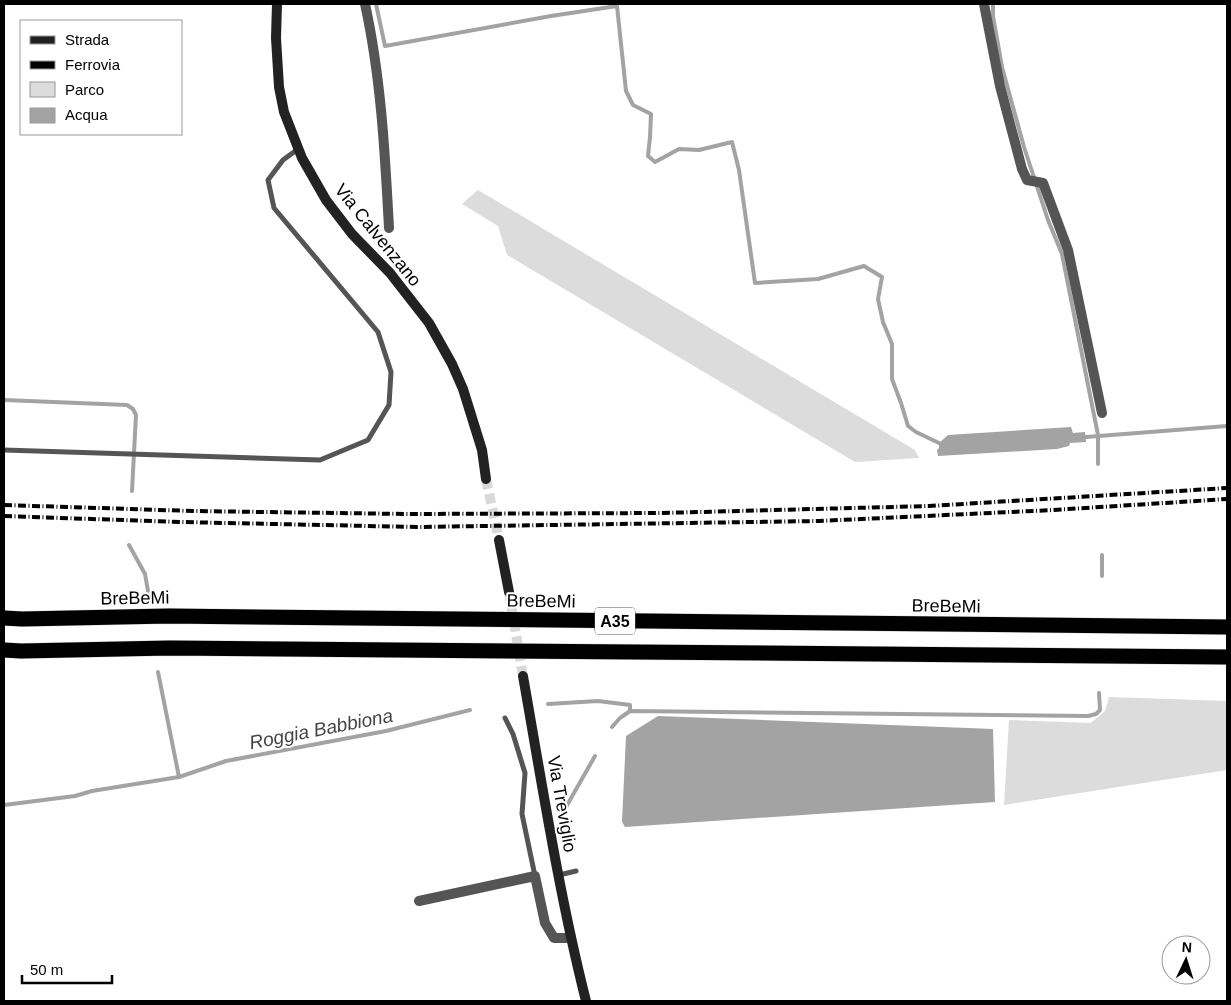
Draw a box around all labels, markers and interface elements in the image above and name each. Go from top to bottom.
legend [20,20,182,135]
text: Strada [65,31,110,48]
text: Ferrovia [65,56,121,73]
text: Parco [65,81,104,98]
text: Acqua [65,106,108,123]
street label: Via Calvenzano [331,180,425,290]
street label: BreBeMi [100,587,170,609]
street label: BreBeMi [506,590,576,612]
street label: BreBeMi [911,595,981,617]
road number: A35 [595,608,635,634]
water label: Roggia Babbiona [247,705,395,753]
street label: Via Treviglio [544,754,580,854]
north arrow [1161,935,1211,985]
text: N [1181,939,1193,955]
scale bar [22,952,112,984]
text: 50 m [30,961,63,978]

